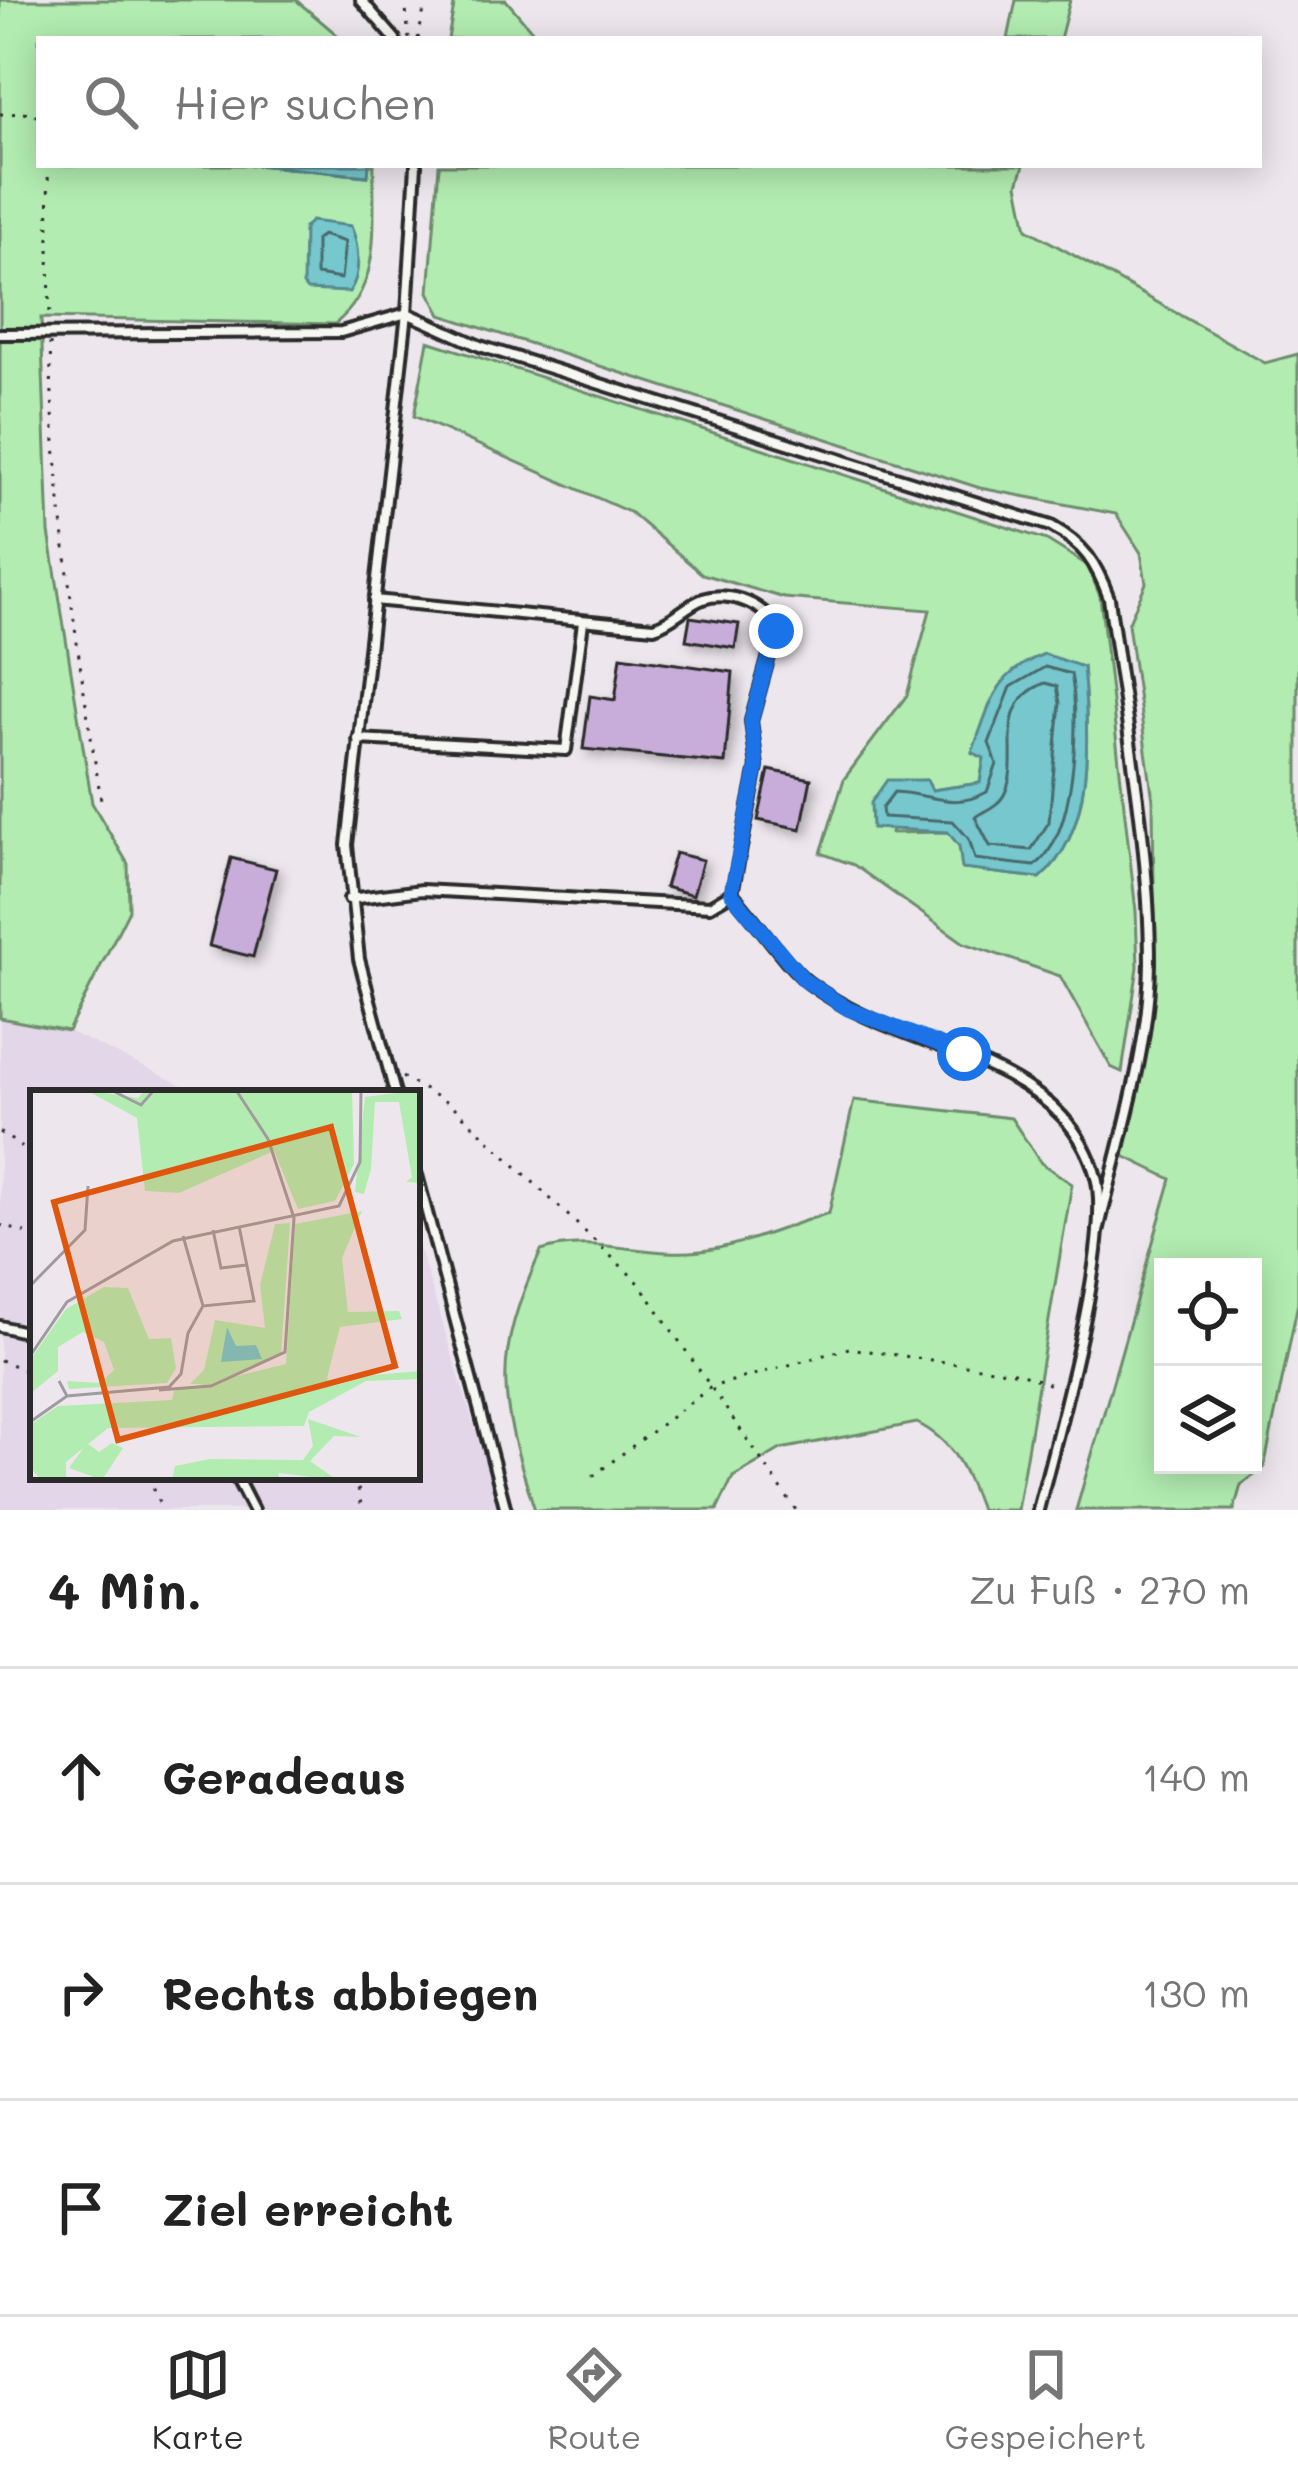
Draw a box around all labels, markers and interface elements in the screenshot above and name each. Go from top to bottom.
search box [36,36,1262,168]
icon: search [78,69,144,135]
text: Hier suchen [174,73,436,131]
route end [749,604,803,658]
route start [937,1027,991,1081]
inset map [30,1090,420,1480]
map controls [1154,1258,1262,1474]
button: locate [1154,1258,1262,1366]
button: layers [1154,1366,1262,1474]
text: 4 Min. [48,1555,202,1622]
text: Zu Fuß · 270 m [969,1563,1250,1614]
icon: ahead [48,1743,114,1809]
text: Geradeaus [162,1747,406,1805]
text: 140 m [1142,1750,1250,1801]
icon: right [48,1959,114,2025]
text: Rechts abbiegen [162,1963,538,2021]
text: 130 m [1142,1966,1250,2017]
icon: arrive [48,2175,114,2241]
text: Ziel erreicht [162,2179,453,2237]
tab: Karte [152,2342,244,2457]
tab: Route [548,2342,641,2457]
tab: Gespeichert [945,2342,1146,2457]

